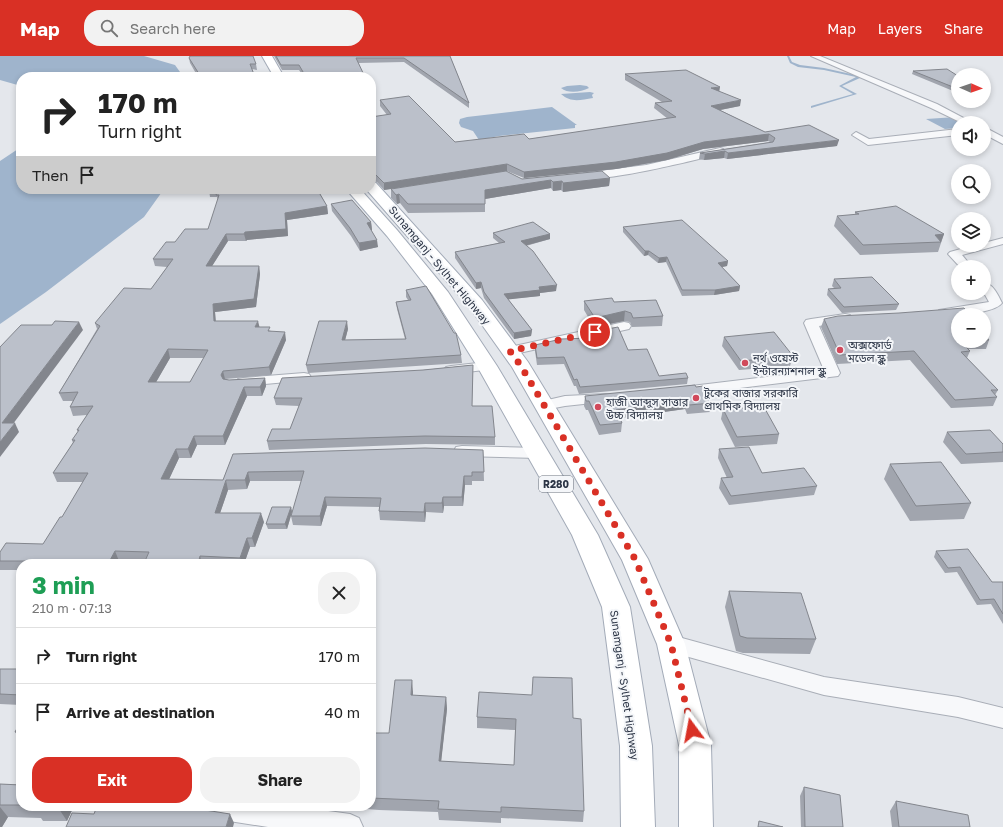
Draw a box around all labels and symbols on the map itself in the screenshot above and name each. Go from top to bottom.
north arrow [951,68,991,108]
street label: Sunamganj - Sylhet Highway [386,203,494,327]
pin [578,315,612,349]
place label: অক্সফোর্ড মডেল স্কুল [847,338,892,365]
marker: অক্সফোর্ড মডেল স্কুল [835,345,845,355]
place label: নর্থ ওয়েস্ট ইন্টারন্যাশনাল স্কুল [752,351,826,378]
marker: নর্থ ওয়েস্ট ইন্টারন্যাশনাল স্কুল [740,358,750,368]
place label: টুকের বাজার সরকারি প্রাথমিক বিদ্যালয় [703,386,799,412]
marker: টুকের বাজার সরকারি প্রাথমিক বিদ্যালয় [691,393,701,403]
place label: হাজী আব্দুস সাত্তার উচ্চ বিদ্যালয় [605,395,689,421]
marker: হাজী আব্দুস সাত্তার উচ্চ বিদ্যালয় [593,402,603,412]
road number: R280 [539,476,573,492]
street label: Sunamganj - Sylhet Highway [608,609,642,761]
position arrow [671,709,713,751]

